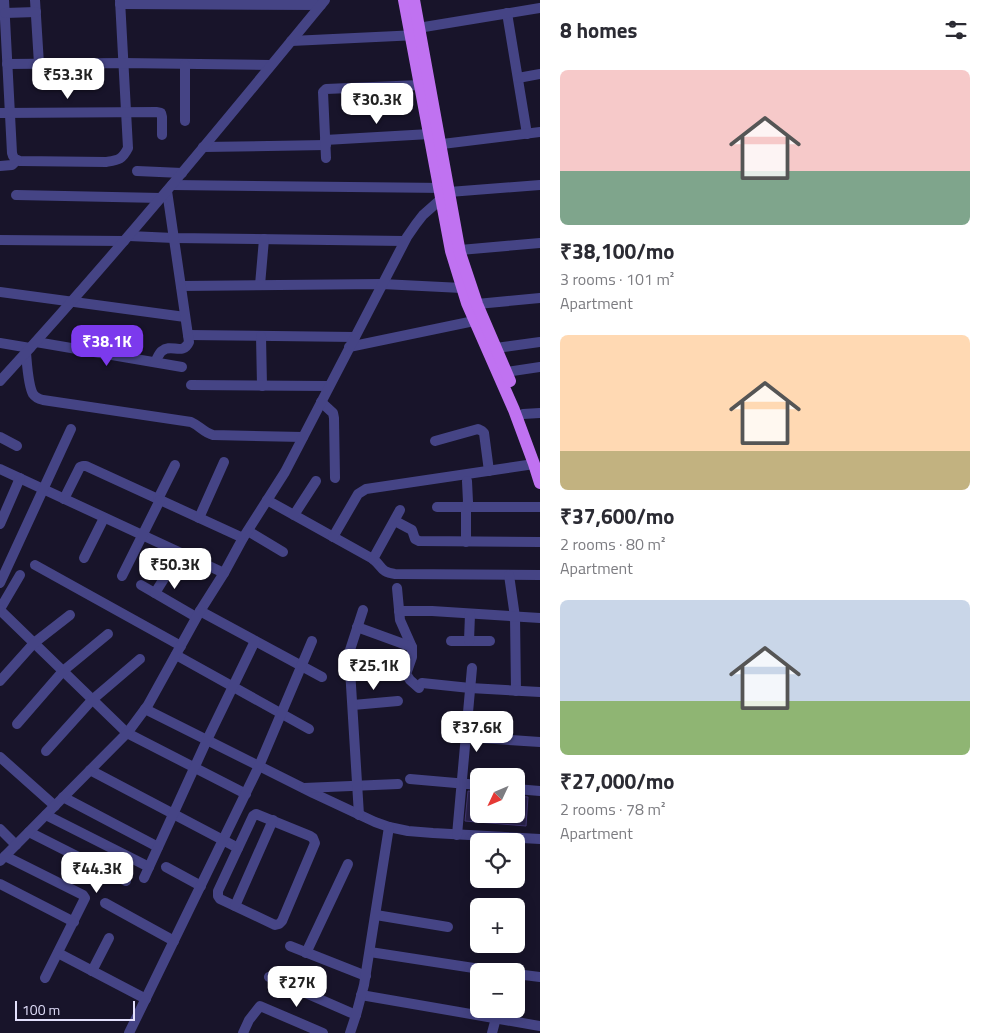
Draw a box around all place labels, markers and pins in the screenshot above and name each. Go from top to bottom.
pin: ₹53.3K [27,58,109,100]
pin: ₹30.3K [336,82,418,125]
pin: ₹38.1K [66,324,148,367]
pin: ₹50.3K [134,548,216,590]
pin: ₹25.1K [333,648,415,691]
pin: ₹37.6K [436,710,518,753]
pin: ₹44.3K [56,852,138,894]
pin: ₹27K [267,966,327,1008]

